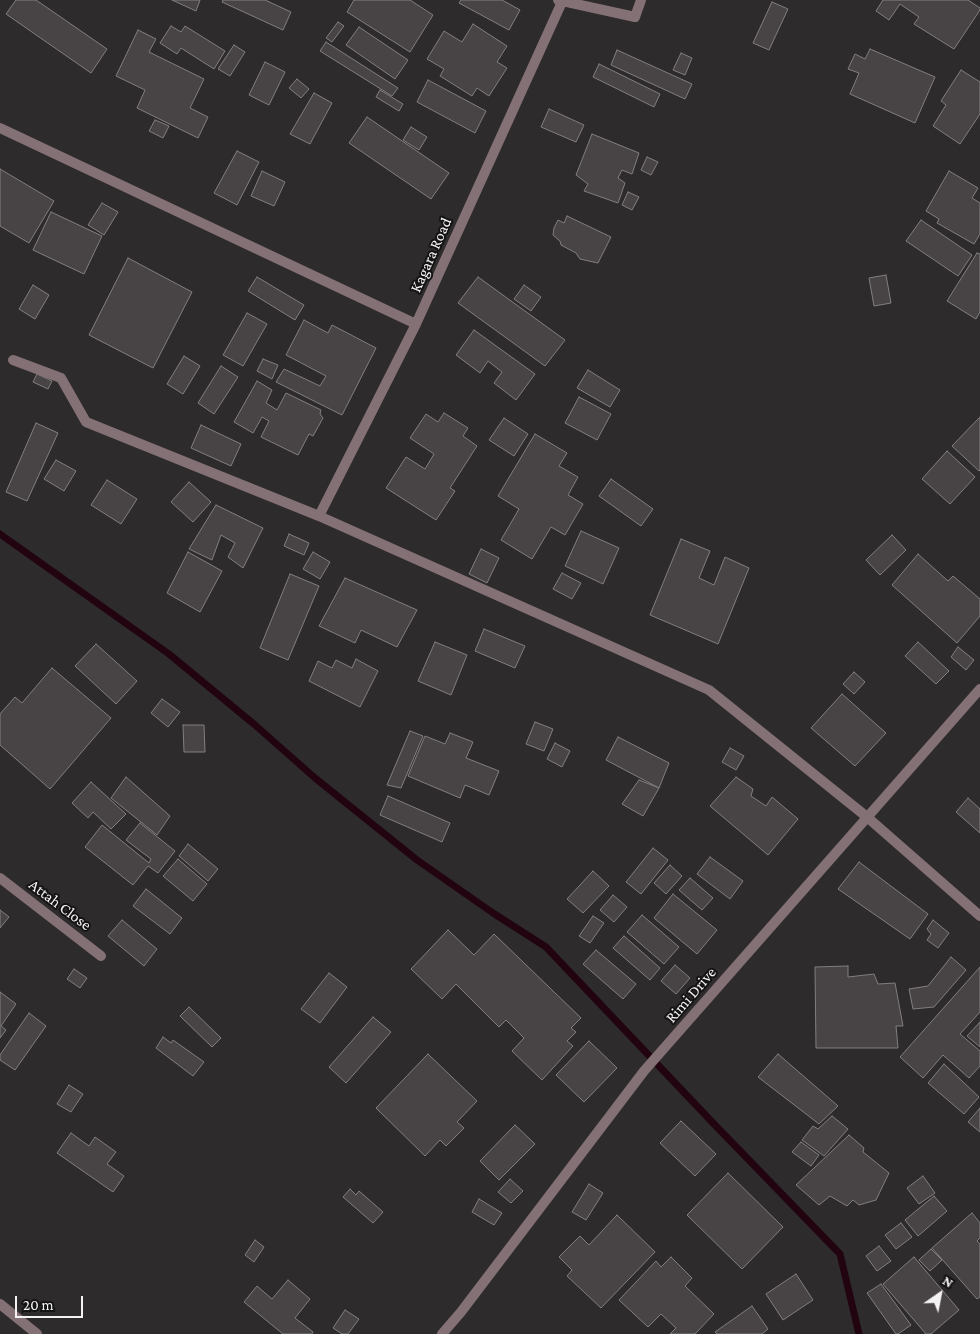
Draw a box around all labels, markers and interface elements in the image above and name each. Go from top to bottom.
street label: Kagara Road [406,215,456,295]
street label: Attah Close [25,875,95,935]
street label: Rimi Drive [661,963,721,1027]
north arrow [915,1269,965,1319]
text: N [940,1272,957,1291]
scale bar [18,1286,85,1318]
text: 20 m [23,1297,54,1313]

